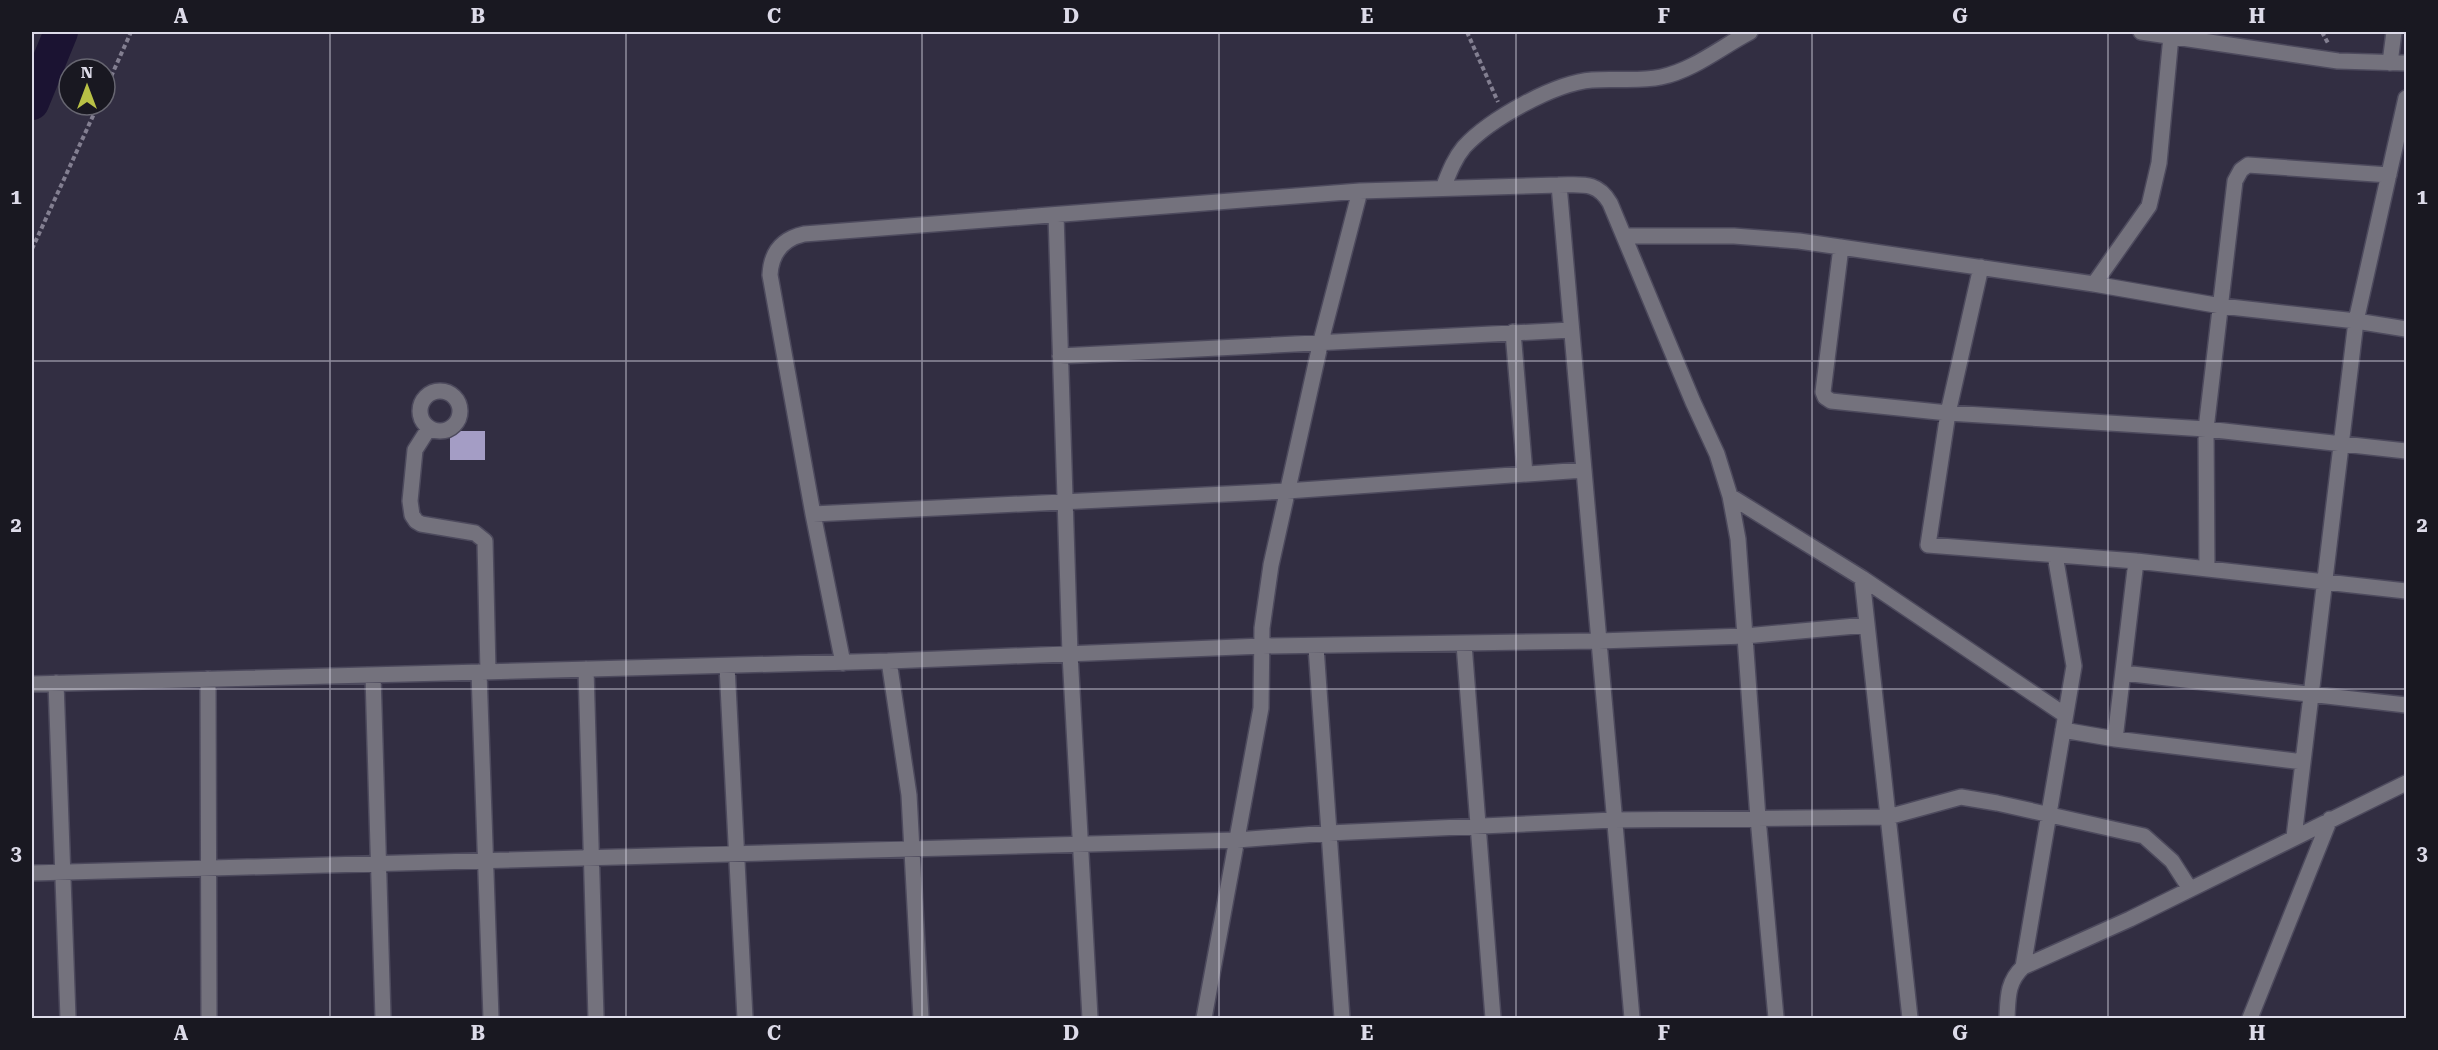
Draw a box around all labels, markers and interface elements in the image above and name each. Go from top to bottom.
text: A [174,4,189,28]
text: B [471,4,485,28]
text: C [767,4,781,28]
text: D [1063,4,1079,28]
text: E [1361,4,1374,28]
text: F [1658,4,1670,28]
text: G [1952,4,1968,28]
text: H [2249,4,2265,28]
north arrow [57,57,117,117]
text: N [81,63,93,82]
text: 1 [10,185,22,209]
text: 1 [2416,185,2428,209]
text: 2 [10,513,22,537]
text: 2 [2416,513,2428,537]
text: 3 [10,841,22,865]
text: 3 [2416,841,2428,865]
text: A [174,1021,189,1045]
text: B [471,1021,485,1045]
text: C [767,1021,781,1045]
text: D [1063,1021,1079,1045]
text: E [1361,1021,1374,1045]
text: F [1658,1021,1670,1045]
text: G [1952,1021,1968,1045]
text: H [2249,1021,2265,1045]

